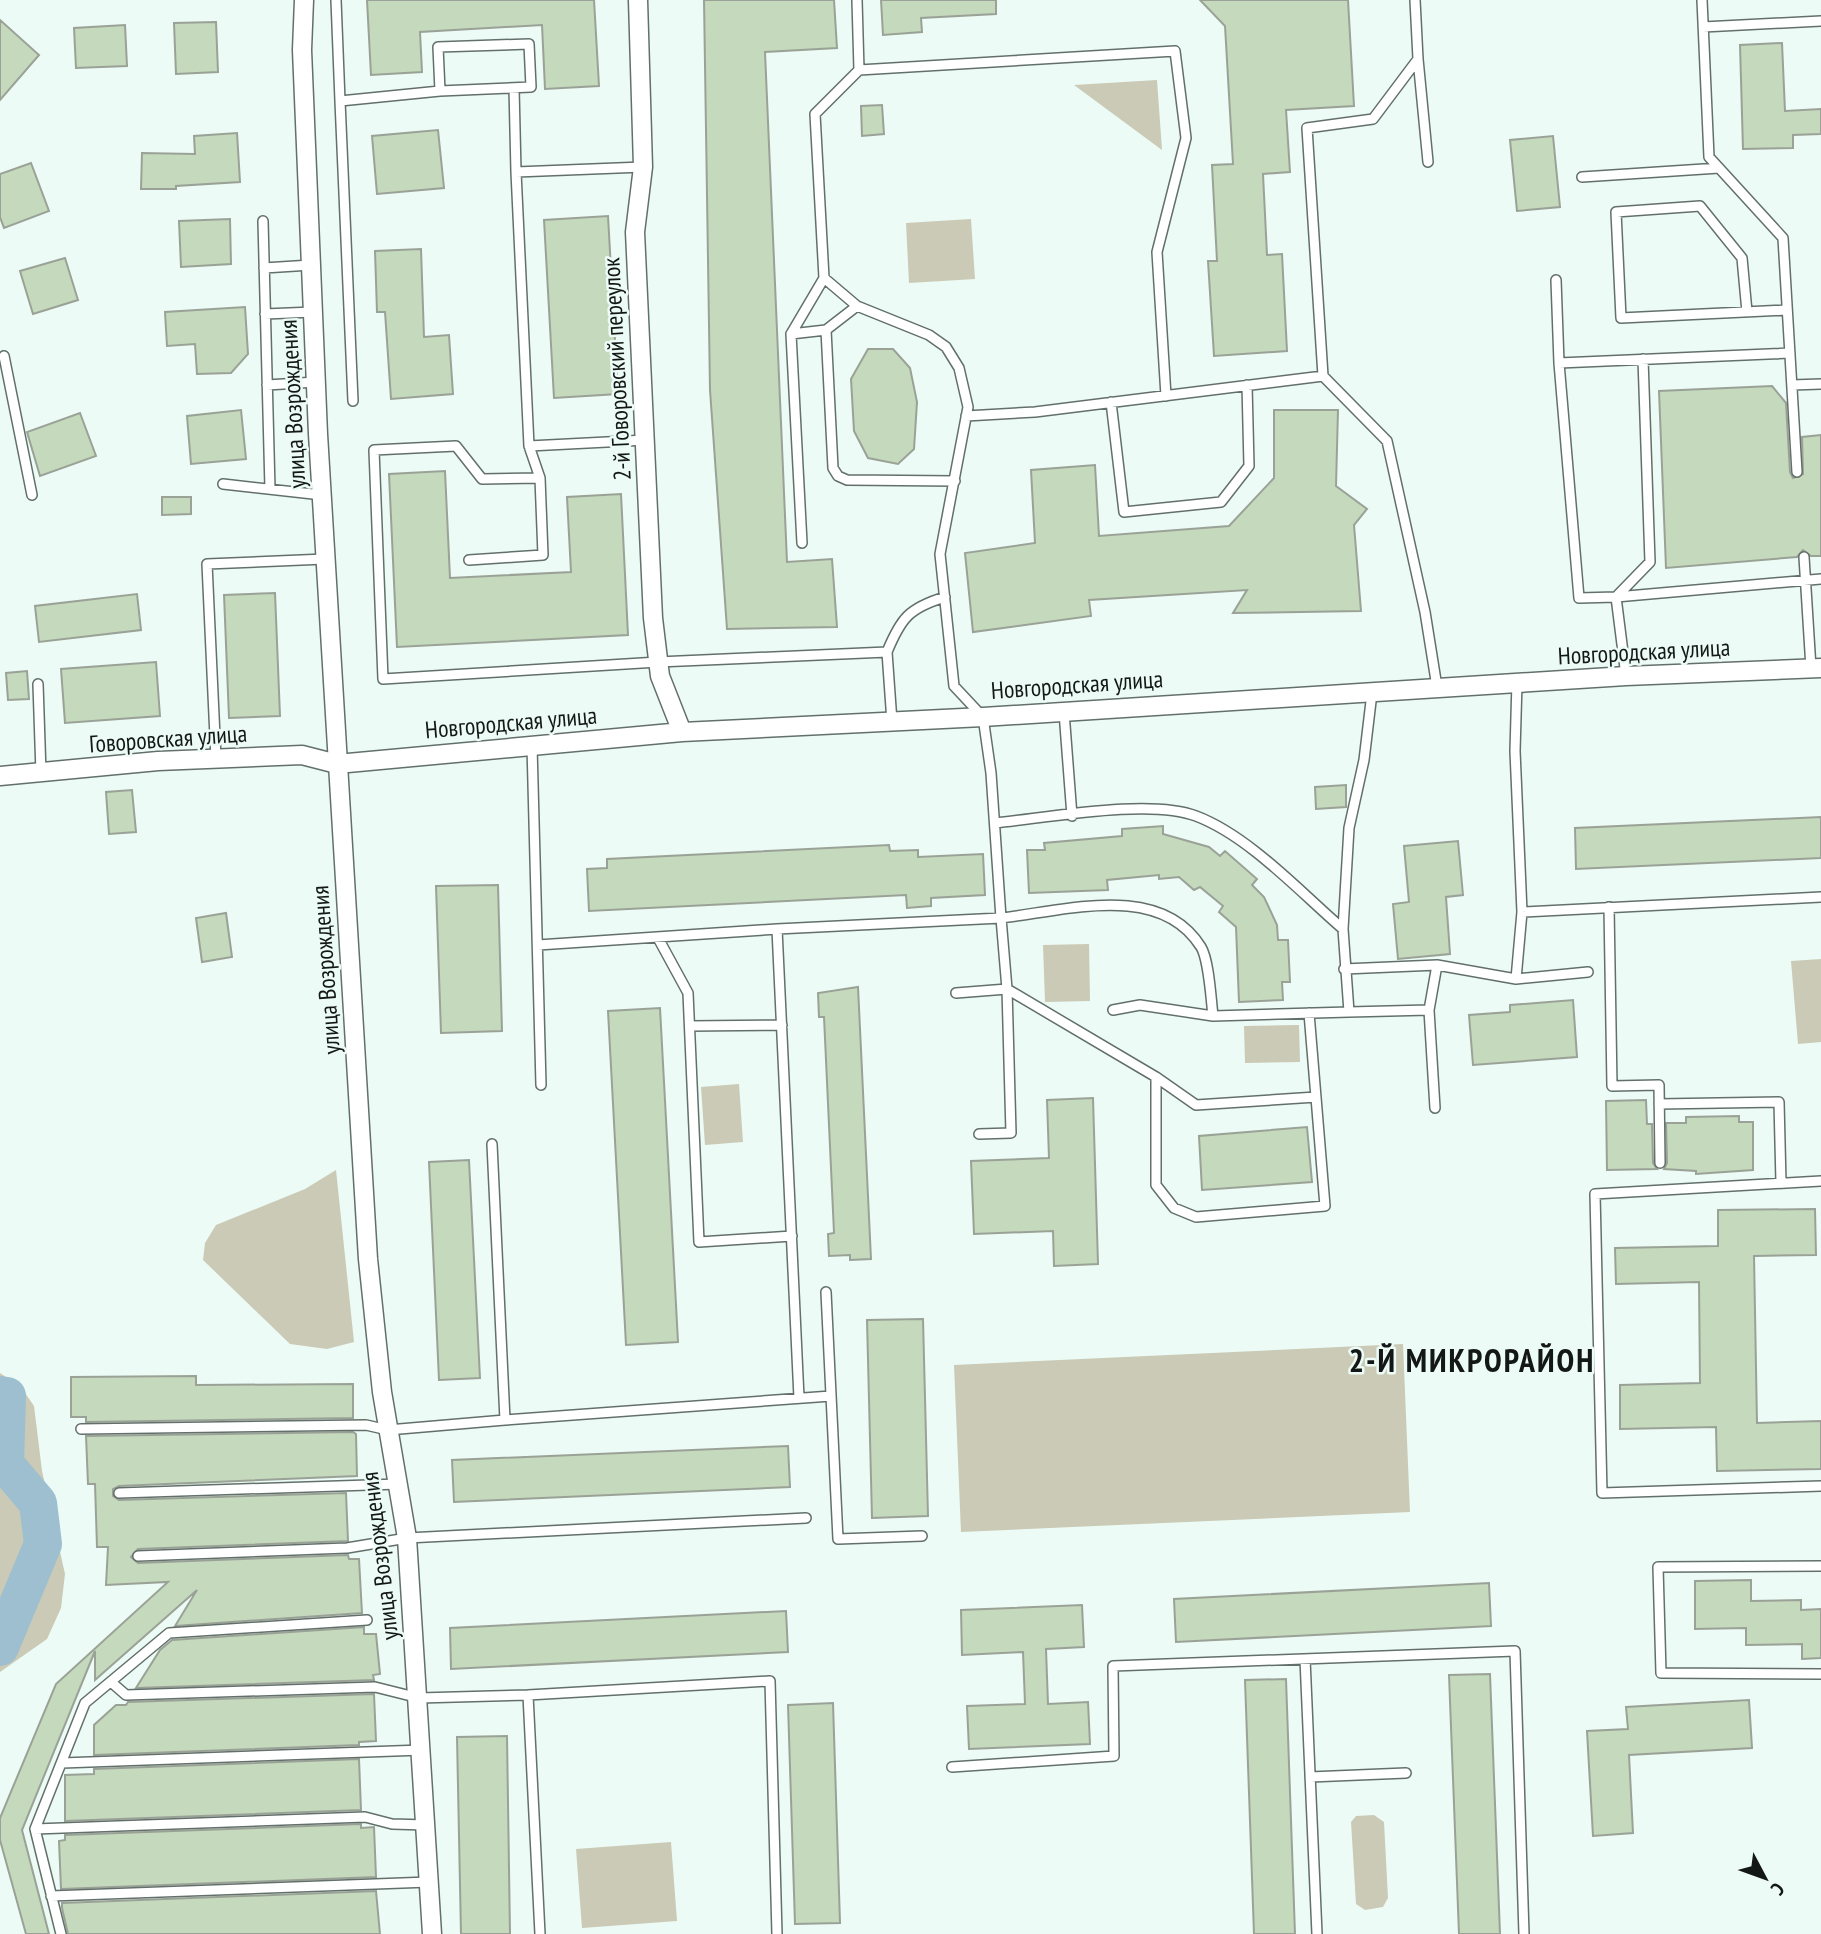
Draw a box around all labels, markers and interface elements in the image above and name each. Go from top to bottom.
street label: 2-й Говоровский переулок [595,256,638,481]
street label: улица Возрождения [273,319,312,489]
street label: Новгородская улица [1557,632,1731,671]
street label: Новгородская улица [990,663,1164,706]
street label: Новгородская улица [424,700,598,745]
street label: Говоровская улица [88,718,248,759]
street label: улица Возрождения [304,885,347,1055]
district label: 2-Й МИКРОРАЙОН [1349,1339,1595,1381]
street label: улица Возрождения [354,1470,405,1642]
north arrow [1730,1843,1800,1913]
text: С [1766,1878,1790,1901]

